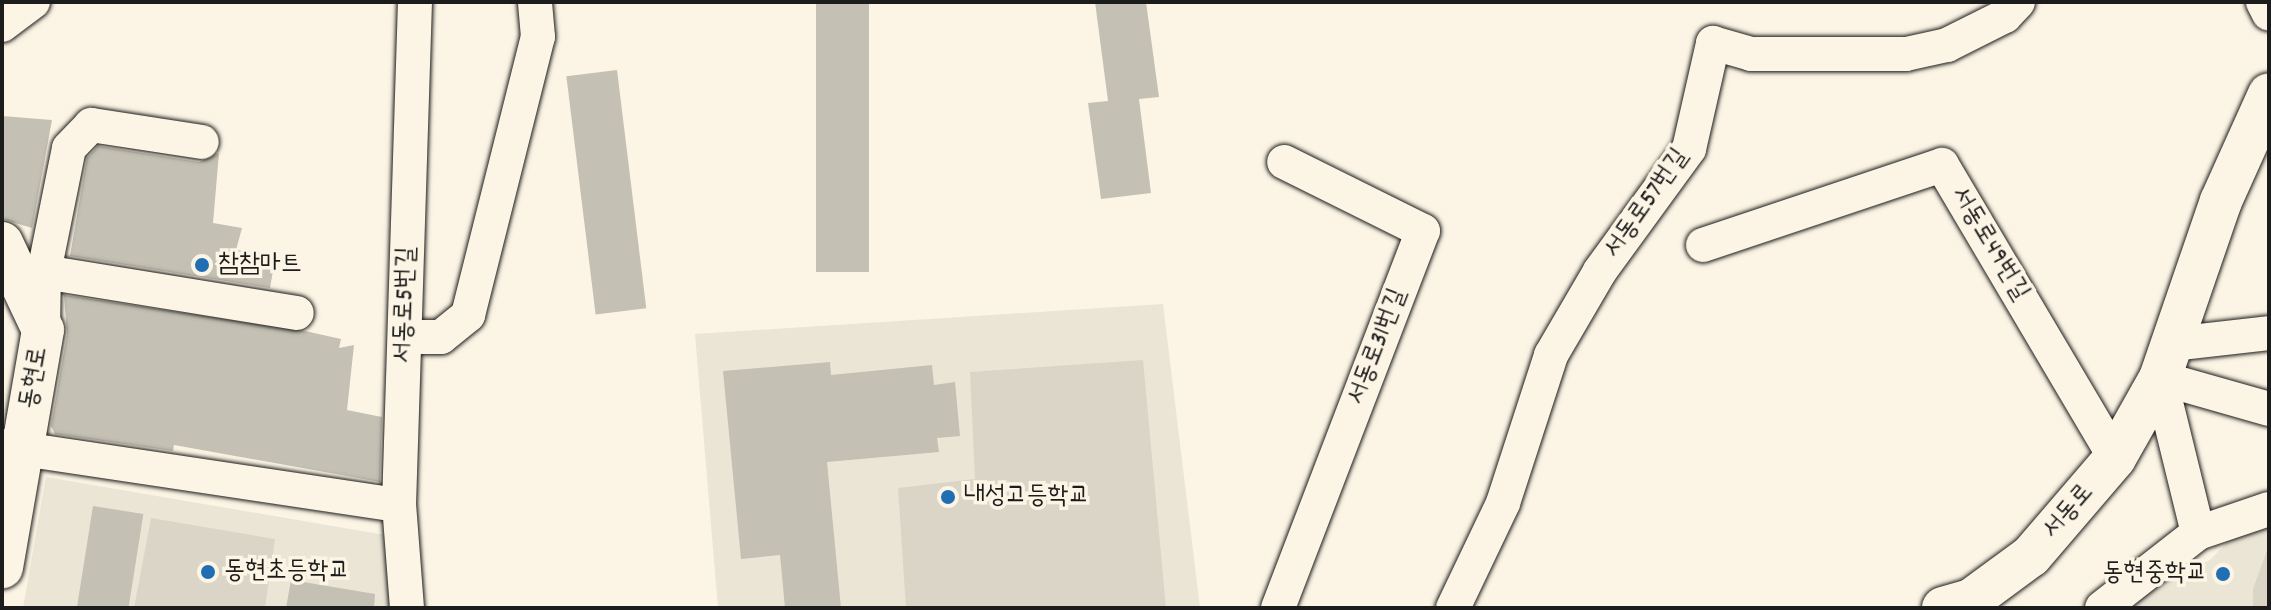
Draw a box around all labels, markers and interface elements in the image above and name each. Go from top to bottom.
street label: 서동로57번길 [1598,143,1696,265]
street label: 서동로49번길 [1943,181,2035,307]
street label: 서동로5번길 [388,246,424,364]
place label: 참참마트 [218,249,302,281]
marker: 참참마트 [193,256,211,274]
street label: 서동로31번길 [1342,285,1414,409]
street label: 동현로 [14,344,56,412]
street label: 서동로 [2037,478,2101,546]
place label: 내성고등학교 [964,481,1090,513]
marker: 내성고등학교 [939,488,957,506]
place label: 동현초등학교 [224,556,350,588]
place label: 동현중학교 [2102,558,2207,590]
marker: 동현초등학교 [199,563,217,581]
marker: 동현중학교 [2214,565,2232,583]

